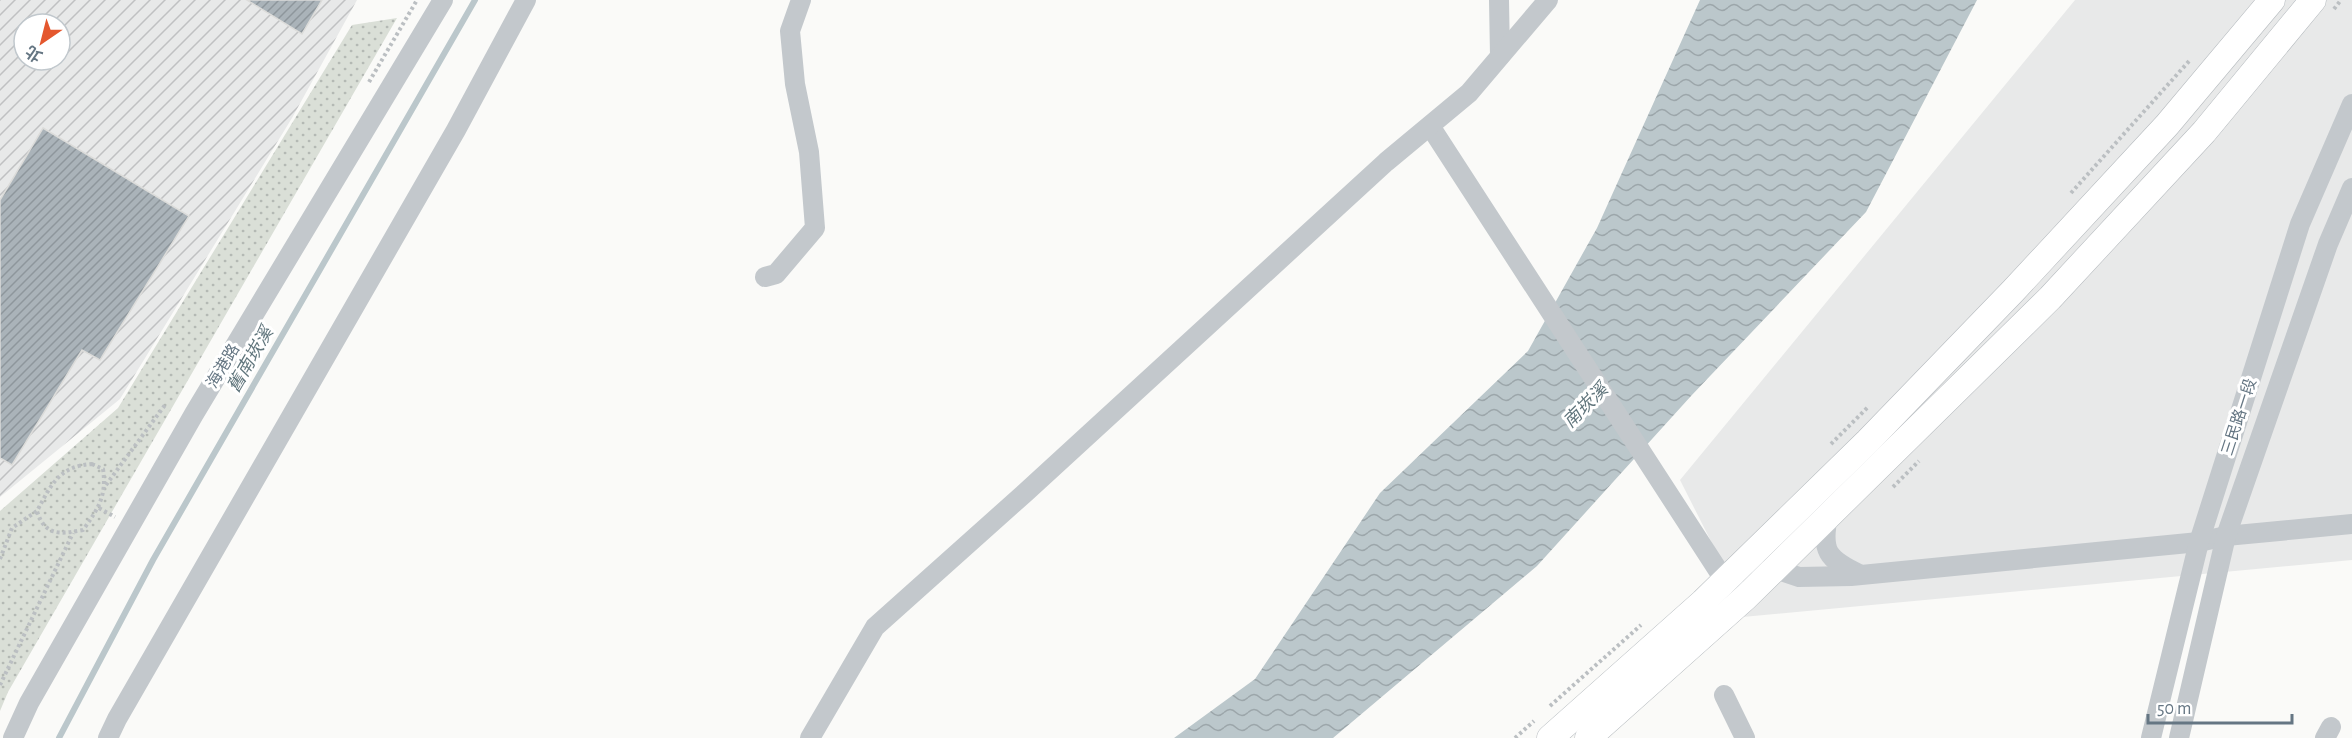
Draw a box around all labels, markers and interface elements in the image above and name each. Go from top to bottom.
north arrow [12,12,72,72]
text: 北 [22,42,45,65]
water label: 舊南崁溪 [223,321,278,396]
street label: 海港路 [203,341,242,391]
street label: 三民路一段 [2218,376,2259,458]
water label: 南崁溪 [1559,377,1614,431]
scale bar [2148,687,2292,725]
text: 50 m [2157,700,2191,718]

